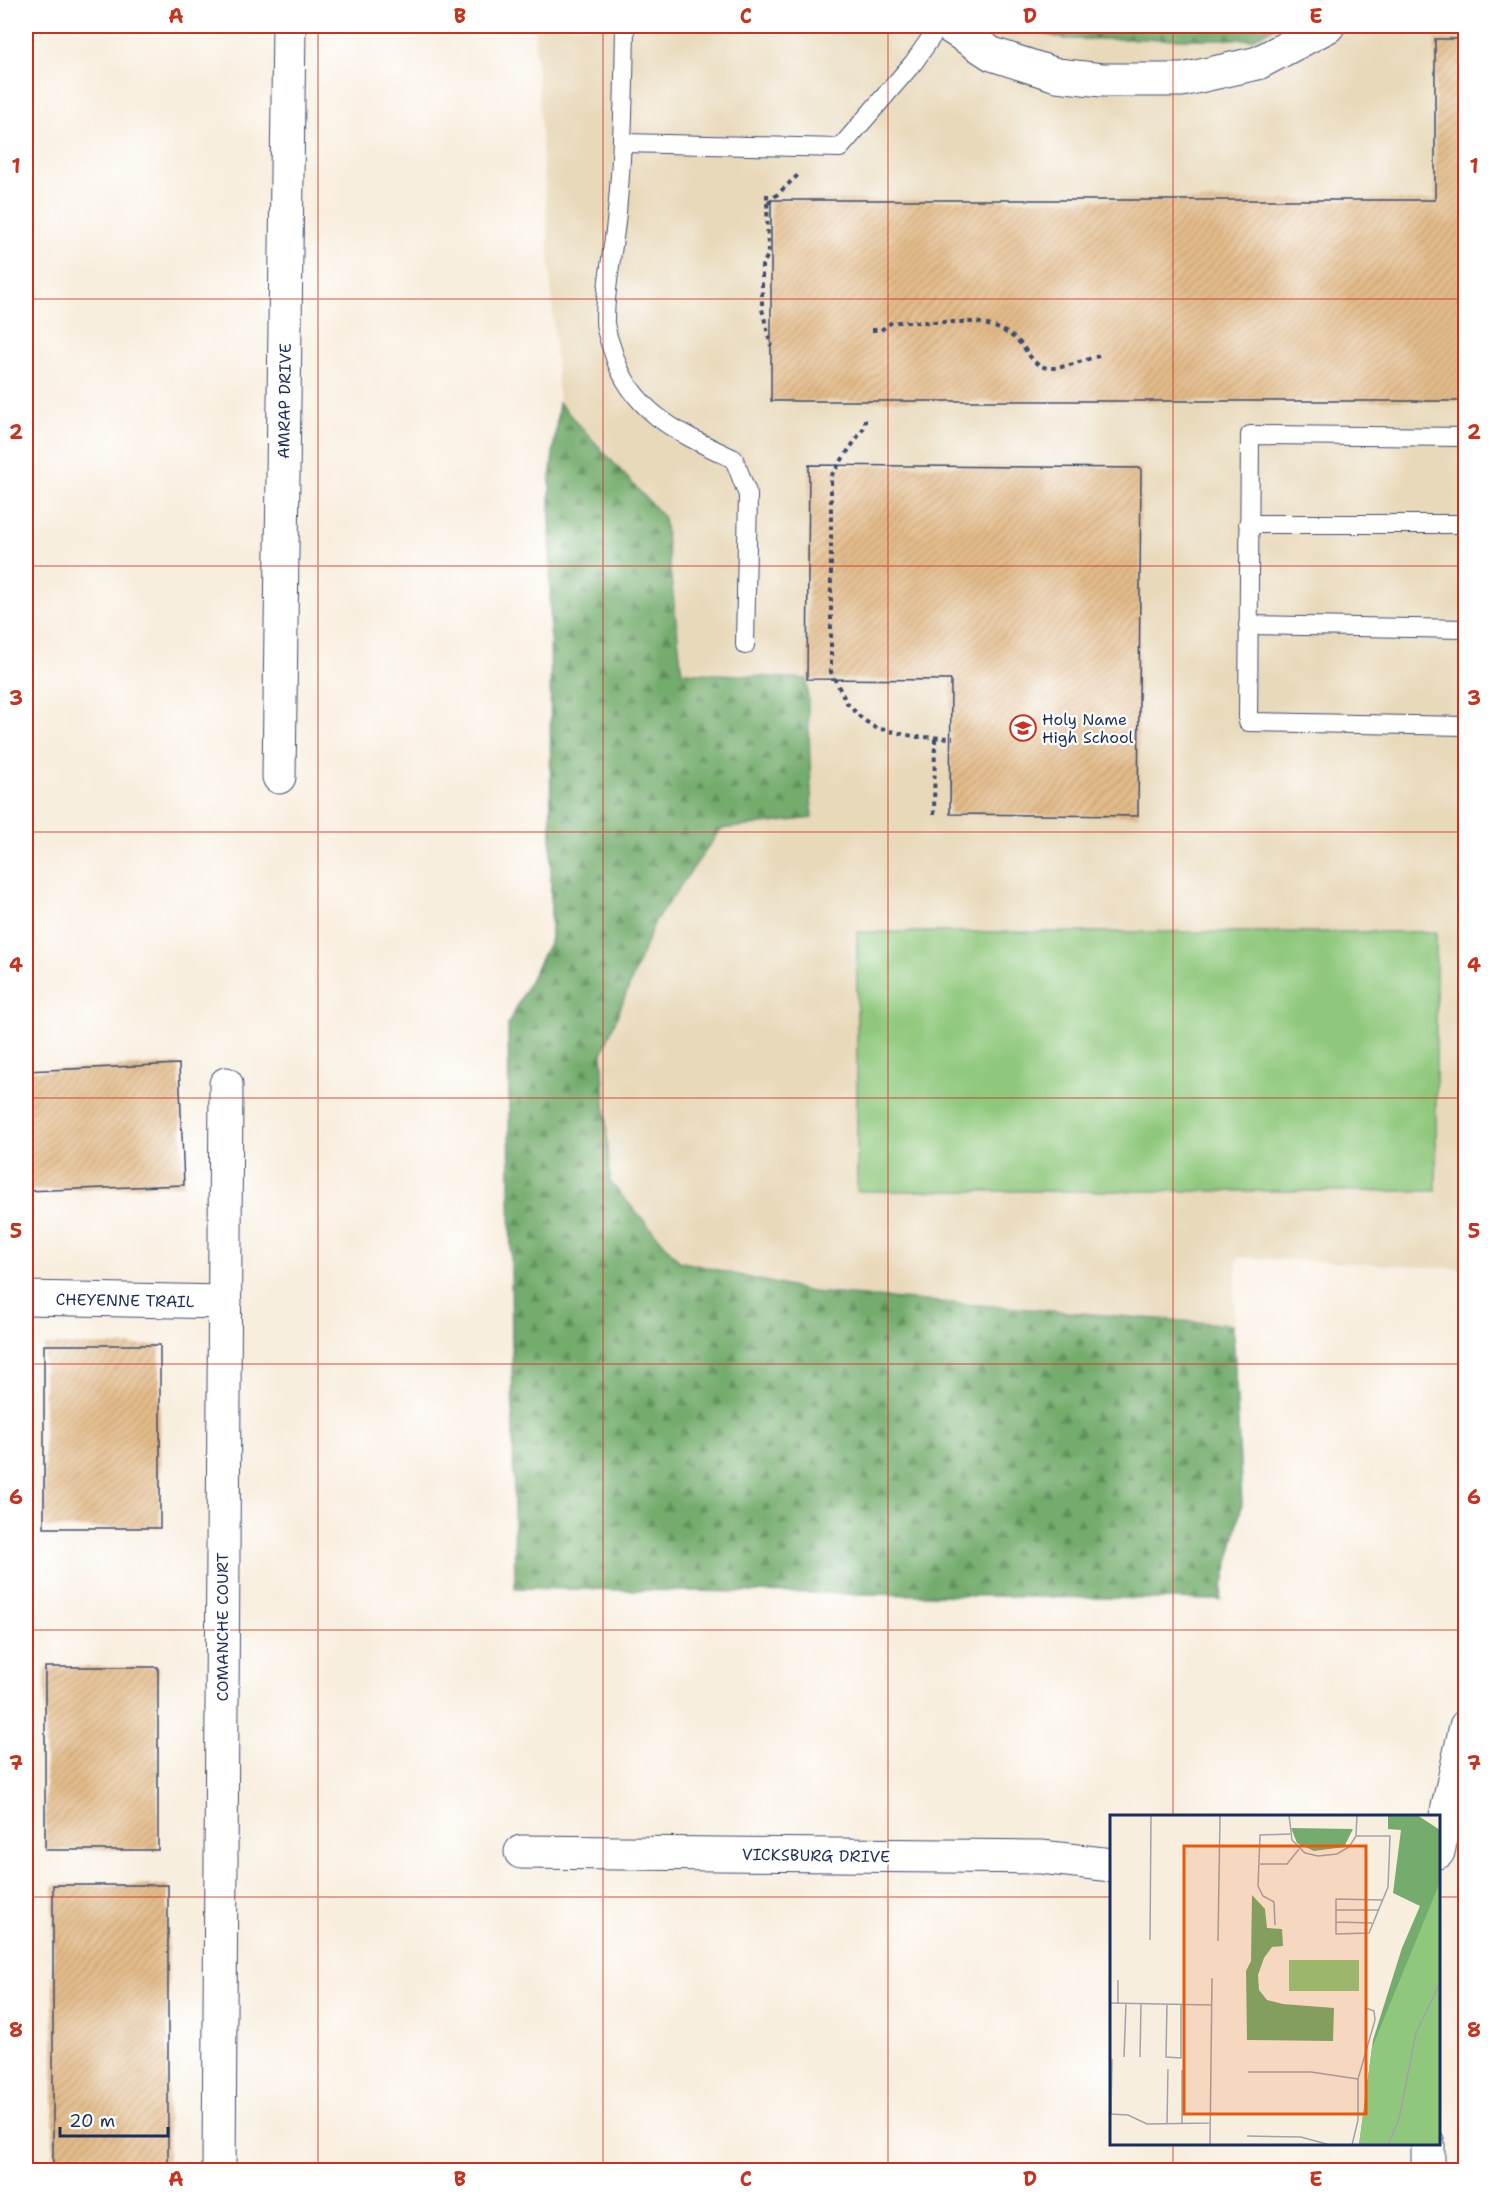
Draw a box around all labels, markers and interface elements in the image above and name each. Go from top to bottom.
text: A [168,3,184,29]
text: B [454,3,466,29]
text: C [740,3,752,29]
text: D [1023,3,1037,29]
text: E [1309,3,1323,29]
text: 1 [11,153,21,179]
text: 1 [1469,153,1479,179]
street label: AMRAP DRIVE [273,343,296,459]
text: 2 [9,419,23,445]
text: 2 [1467,419,1481,445]
text: 3 [9,685,23,711]
text: 3 [1467,685,1481,711]
place label: Holy Name High School [1042,709,1134,748]
school or university icon: Holy Name High School [1008,713,1038,743]
text: 4 [9,952,23,978]
text: 4 [1467,952,1481,978]
text: 5 [10,1218,22,1244]
text: 5 [1468,1218,1480,1244]
street label: CHEYENNE TRAIL [55,1289,195,1312]
text: 6 [9,1484,23,1510]
text: 6 [1467,1484,1481,1510]
street label: COMANCHE COURT [212,1552,233,1702]
text: 7 [9,1750,23,1776]
text: 7 [1467,1750,1481,1776]
inset map [1110,1815,1440,2145]
street label: VICKSBURG DRIVE [742,1844,890,1867]
text: 8 [9,2017,23,2043]
text: 8 [1467,2017,1481,2043]
scale bar [60,2100,168,2138]
text: 20 m [69,2109,115,2133]
text: A [168,2166,184,2192]
text: B [454,2166,466,2192]
text: C [740,2166,752,2192]
text: D [1023,2166,1037,2192]
text: E [1309,2166,1323,2192]

